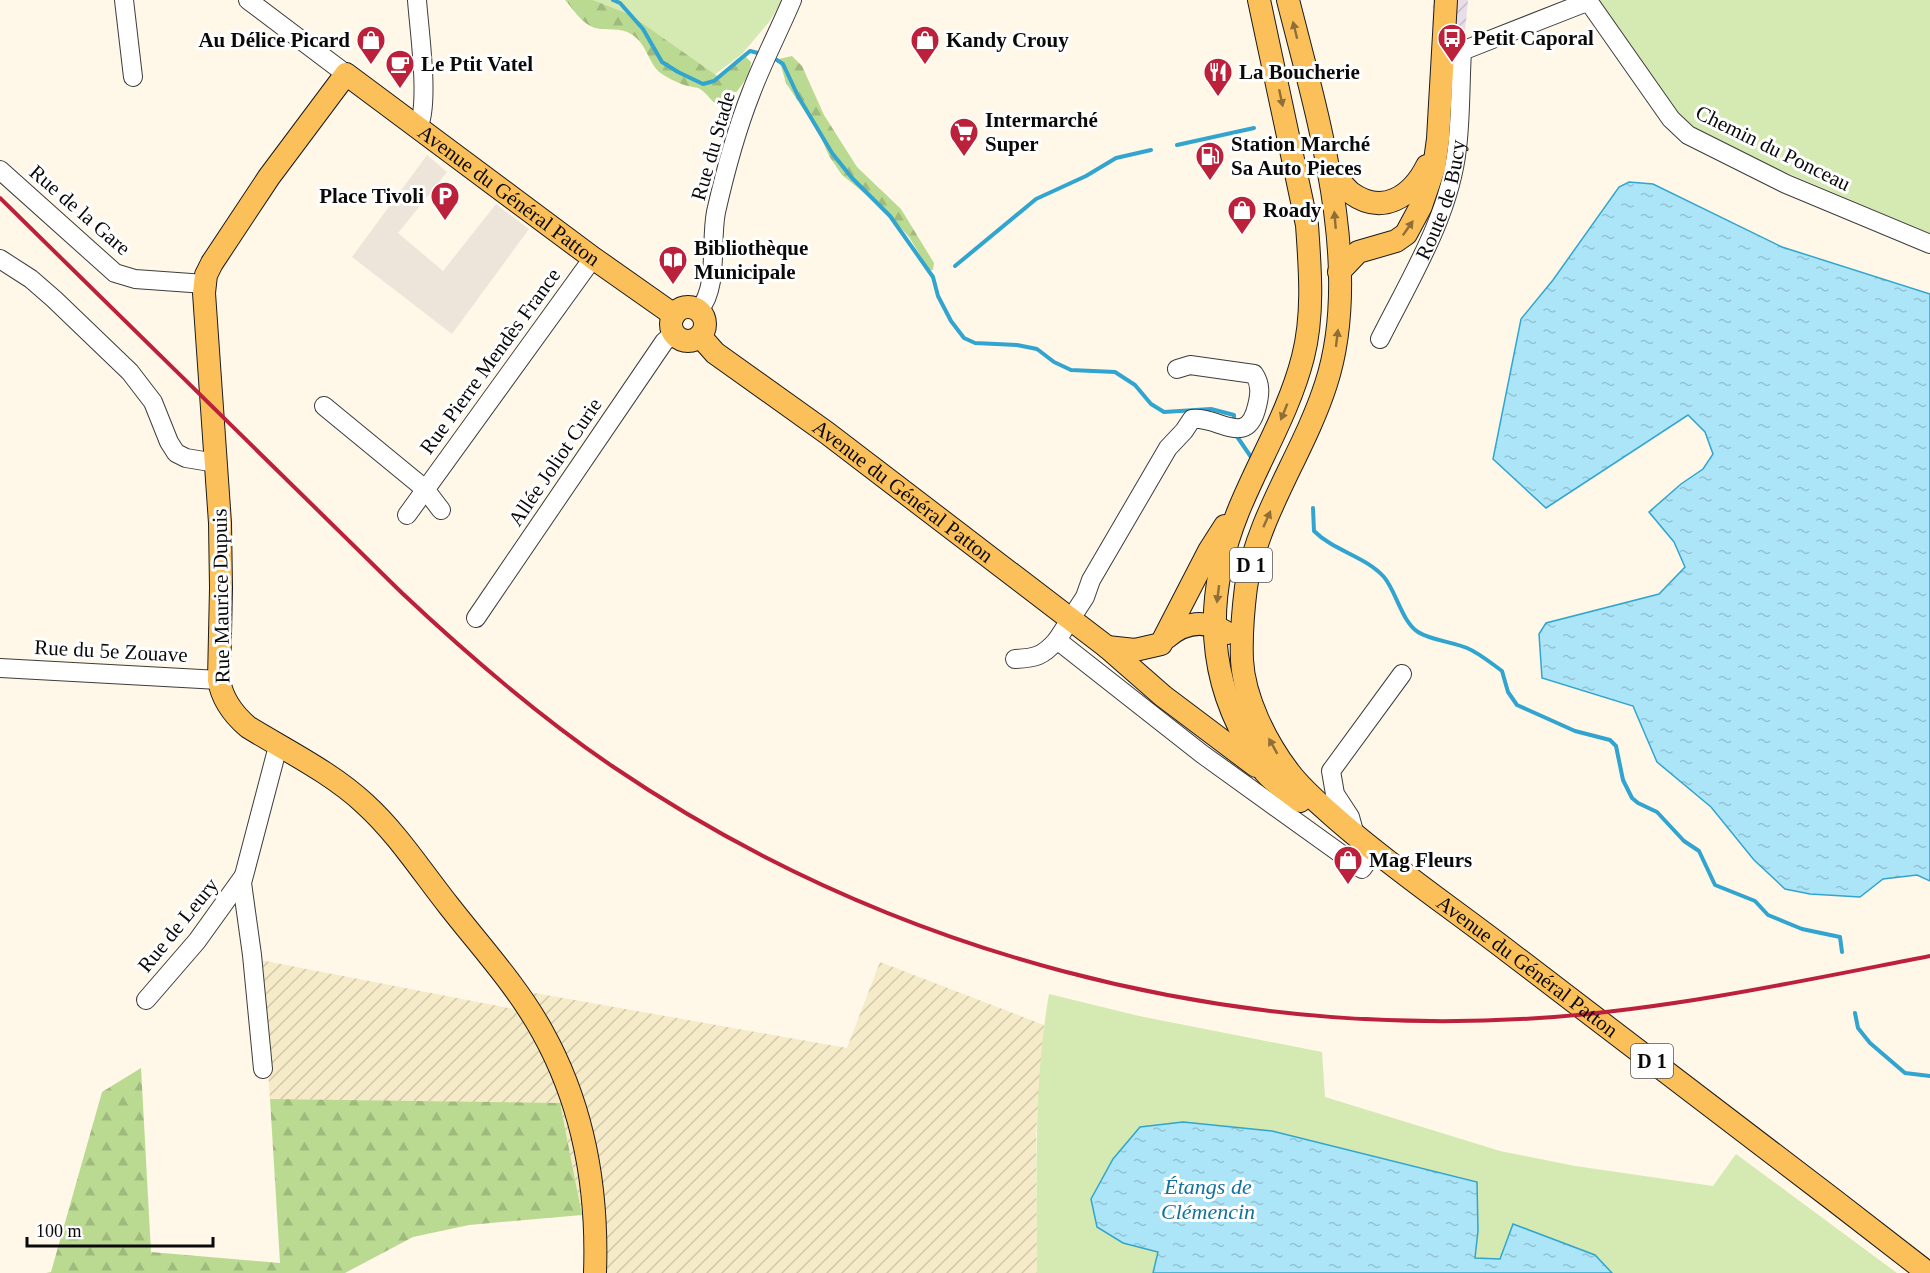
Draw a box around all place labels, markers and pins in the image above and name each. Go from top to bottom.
bus stop icon: Petit Caporal [1436,22,1468,64]
shop icon: Au Délice Picard [355,24,387,66]
shop icon: Kandy Crouy [909,24,941,66]
place label: Petit Caporal [1473,26,1594,50]
place label: Au Délice Picard [198,28,350,52]
place label: Kandy Crouy [946,28,1069,52]
cafe icon: Le Ptit Vatel [384,48,416,90]
place label: Le Ptit Vatel [421,52,533,76]
restaurant icon: La Boucherie [1202,56,1234,98]
place label: La Boucherie [1239,60,1360,84]
place label: Intermarché Super [985,108,1098,156]
supermarket icon: Intermarché Super [948,116,980,158]
place label: Station Marché Sa Auto Pieces [1231,132,1370,180]
fuel station icon: Station Marché Sa Auto Pieces [1194,140,1226,182]
parking icon: Place Tivoli [429,180,461,222]
place label: Place Tivoli [319,184,424,208]
shop icon: Roady [1226,194,1258,236]
place label: Roady [1263,198,1322,222]
place label: Bibliothèque Municipale [694,236,808,284]
library icon: Bibliothèque Municipale [657,244,689,286]
shop icon: Mag Fleurs [1332,844,1364,886]
place label: Mag Fleurs [1369,848,1472,872]

